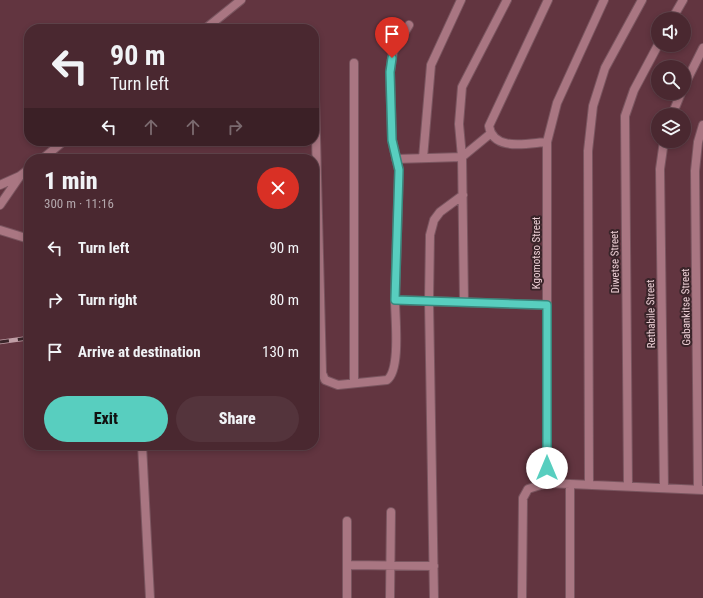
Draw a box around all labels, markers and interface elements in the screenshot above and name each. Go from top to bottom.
map controls [651,12,691,148]
button: sound [651,12,691,52]
pin [375,17,409,58]
icon: arrive [381,23,403,45]
text: 90 m [110,39,166,72]
icon: left [44,40,96,92]
button: search [651,60,691,100]
text: Turn left [110,73,169,94]
button: layers [651,108,691,148]
icon: left [98,116,120,138]
icon: ahead [140,116,162,138]
icon: ahead [182,116,204,138]
icon: right [224,116,246,138]
text: 1 min [44,167,98,195]
button: close [257,167,299,209]
text: 300 m · 11:16 [44,196,114,211]
street label: Kgomotso Street [530,217,543,289]
street label: Diwetse Street [608,230,622,294]
icon: left [44,237,66,259]
text: Turn left [78,239,129,257]
text: 90 m [269,239,299,257]
street label: Gabankitse Street [679,268,693,346]
street label: Rethabile Street [644,280,658,348]
icon: right [44,289,66,311]
text: Turn right [78,291,137,309]
text: 80 m [269,291,299,309]
icon: arrive [44,341,66,363]
text: Arrive at destination [78,343,201,361]
text: 130 m [262,343,299,361]
button: Exit [44,396,168,442]
button: Share [176,396,299,442]
position arrow [526,447,568,489]

